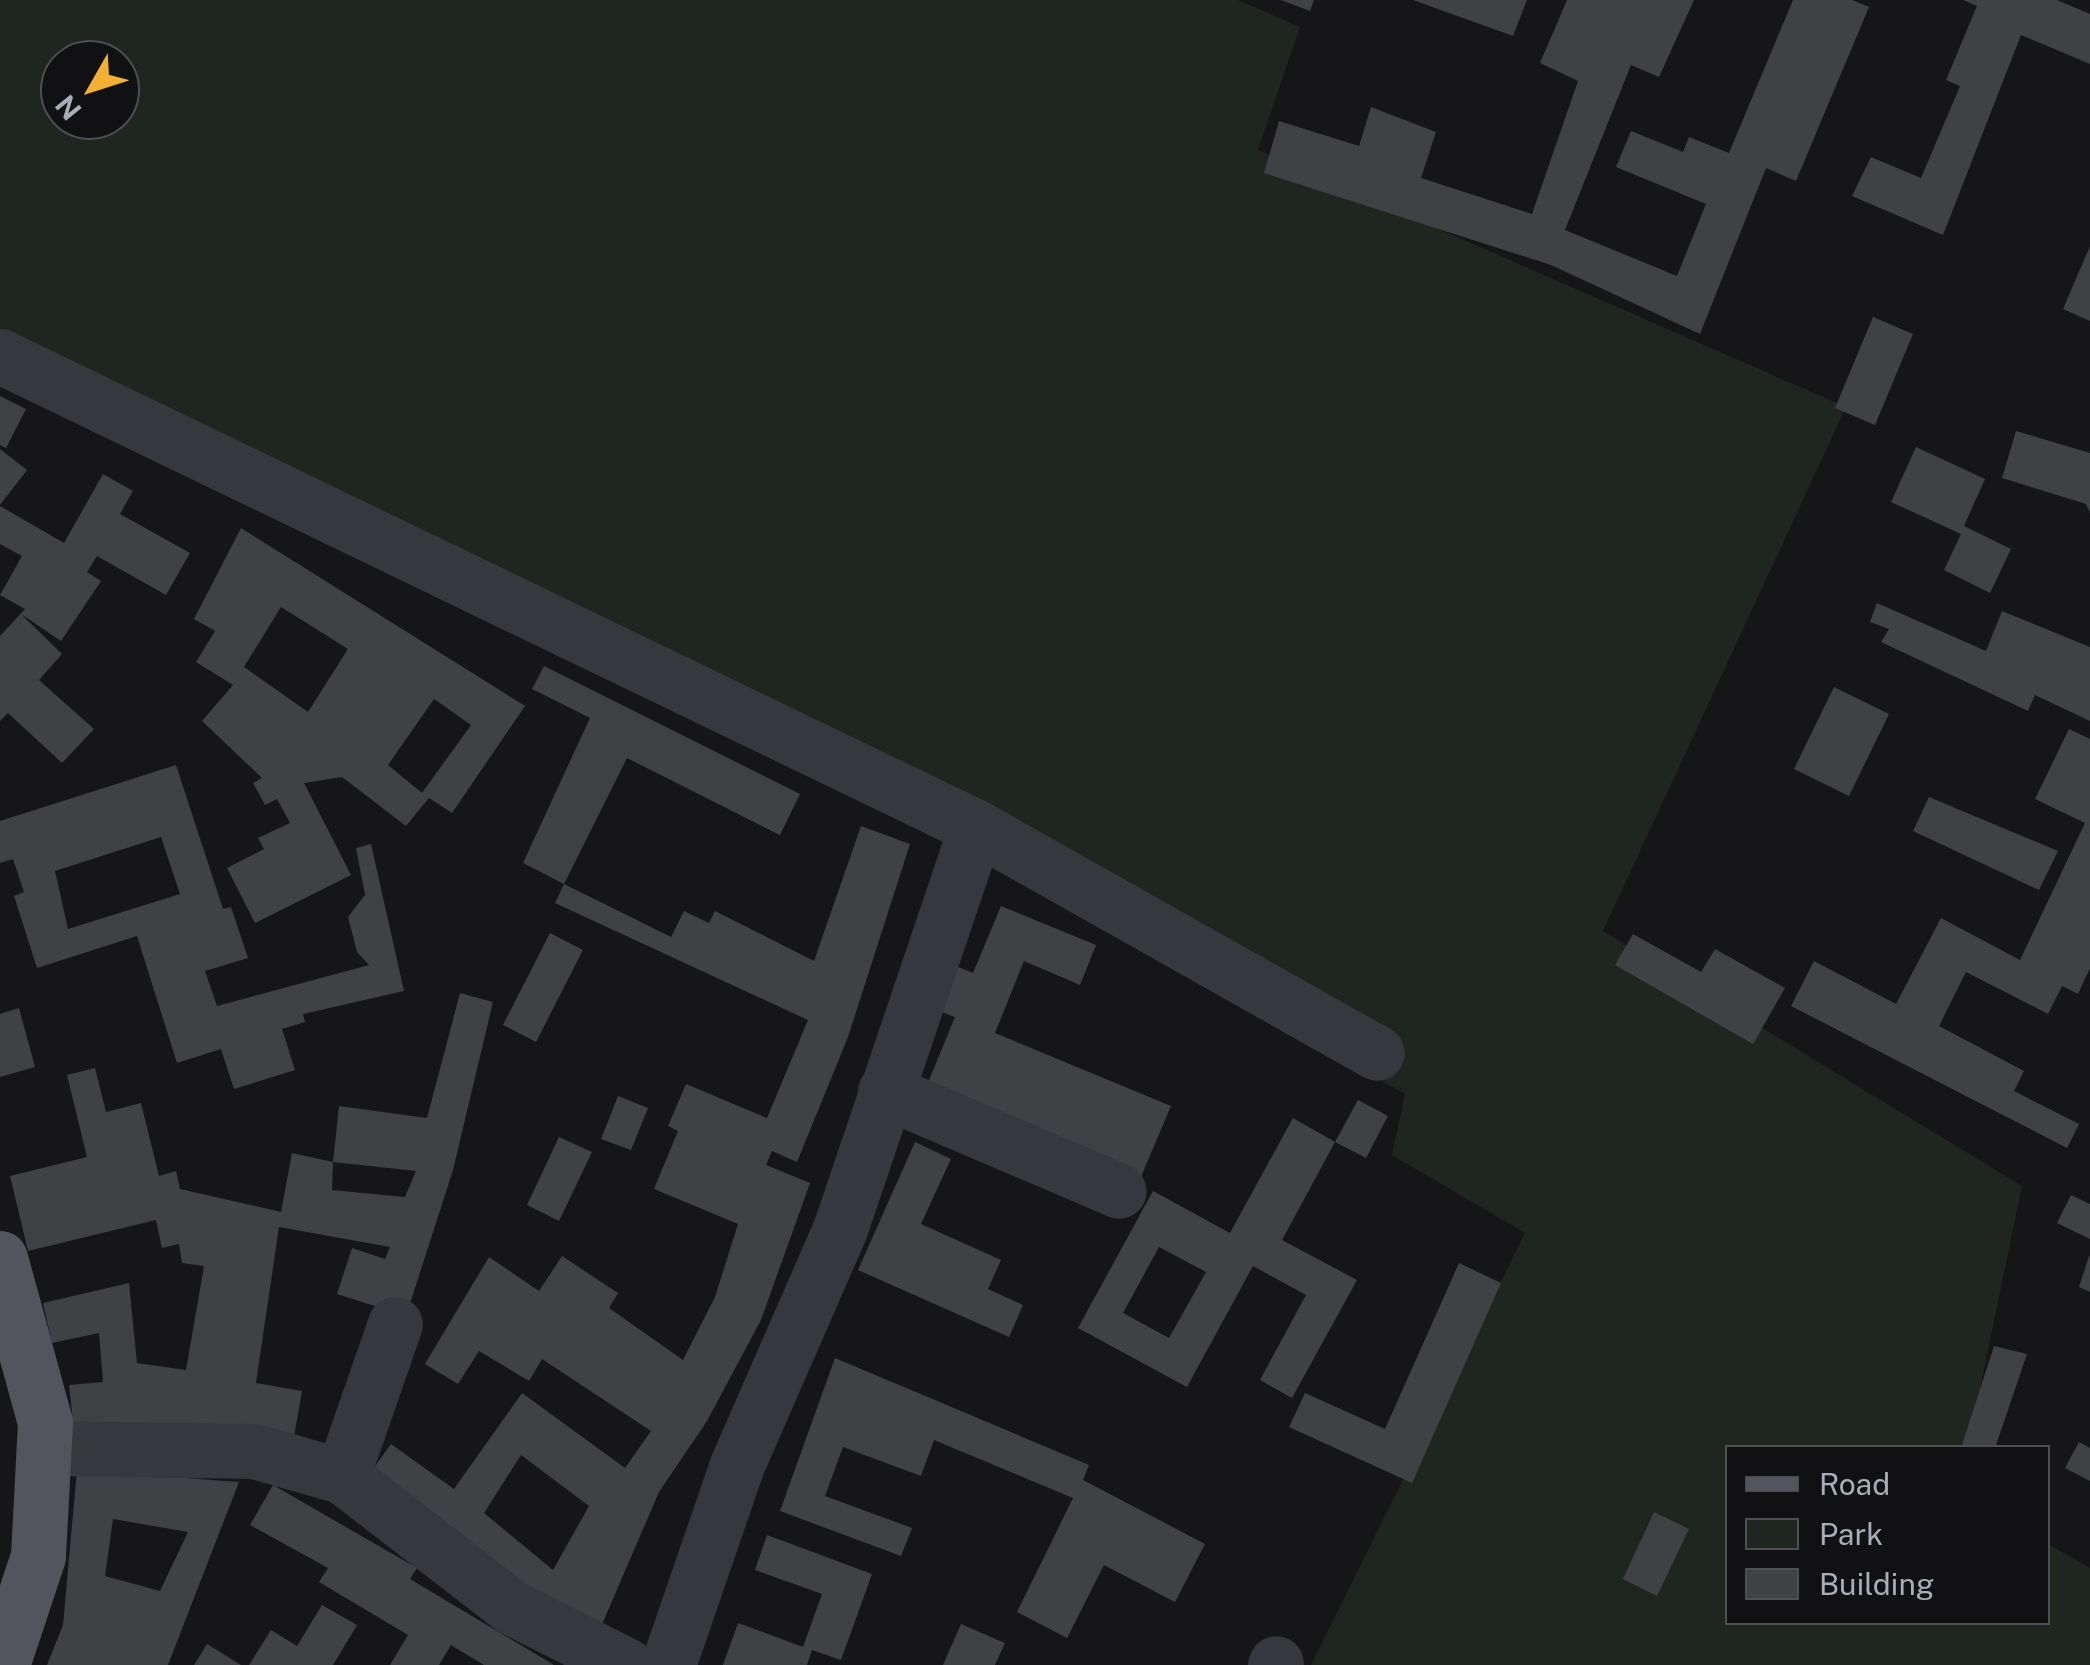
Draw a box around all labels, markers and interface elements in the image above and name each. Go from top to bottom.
north arrow [40,40,140,140]
text: N [48,89,88,127]
legend [1725,1445,2050,1625]
text: Road [1819,1466,1890,1502]
text: Park [1819,1516,1883,1552]
text: Building [1819,1566,1934,1602]

